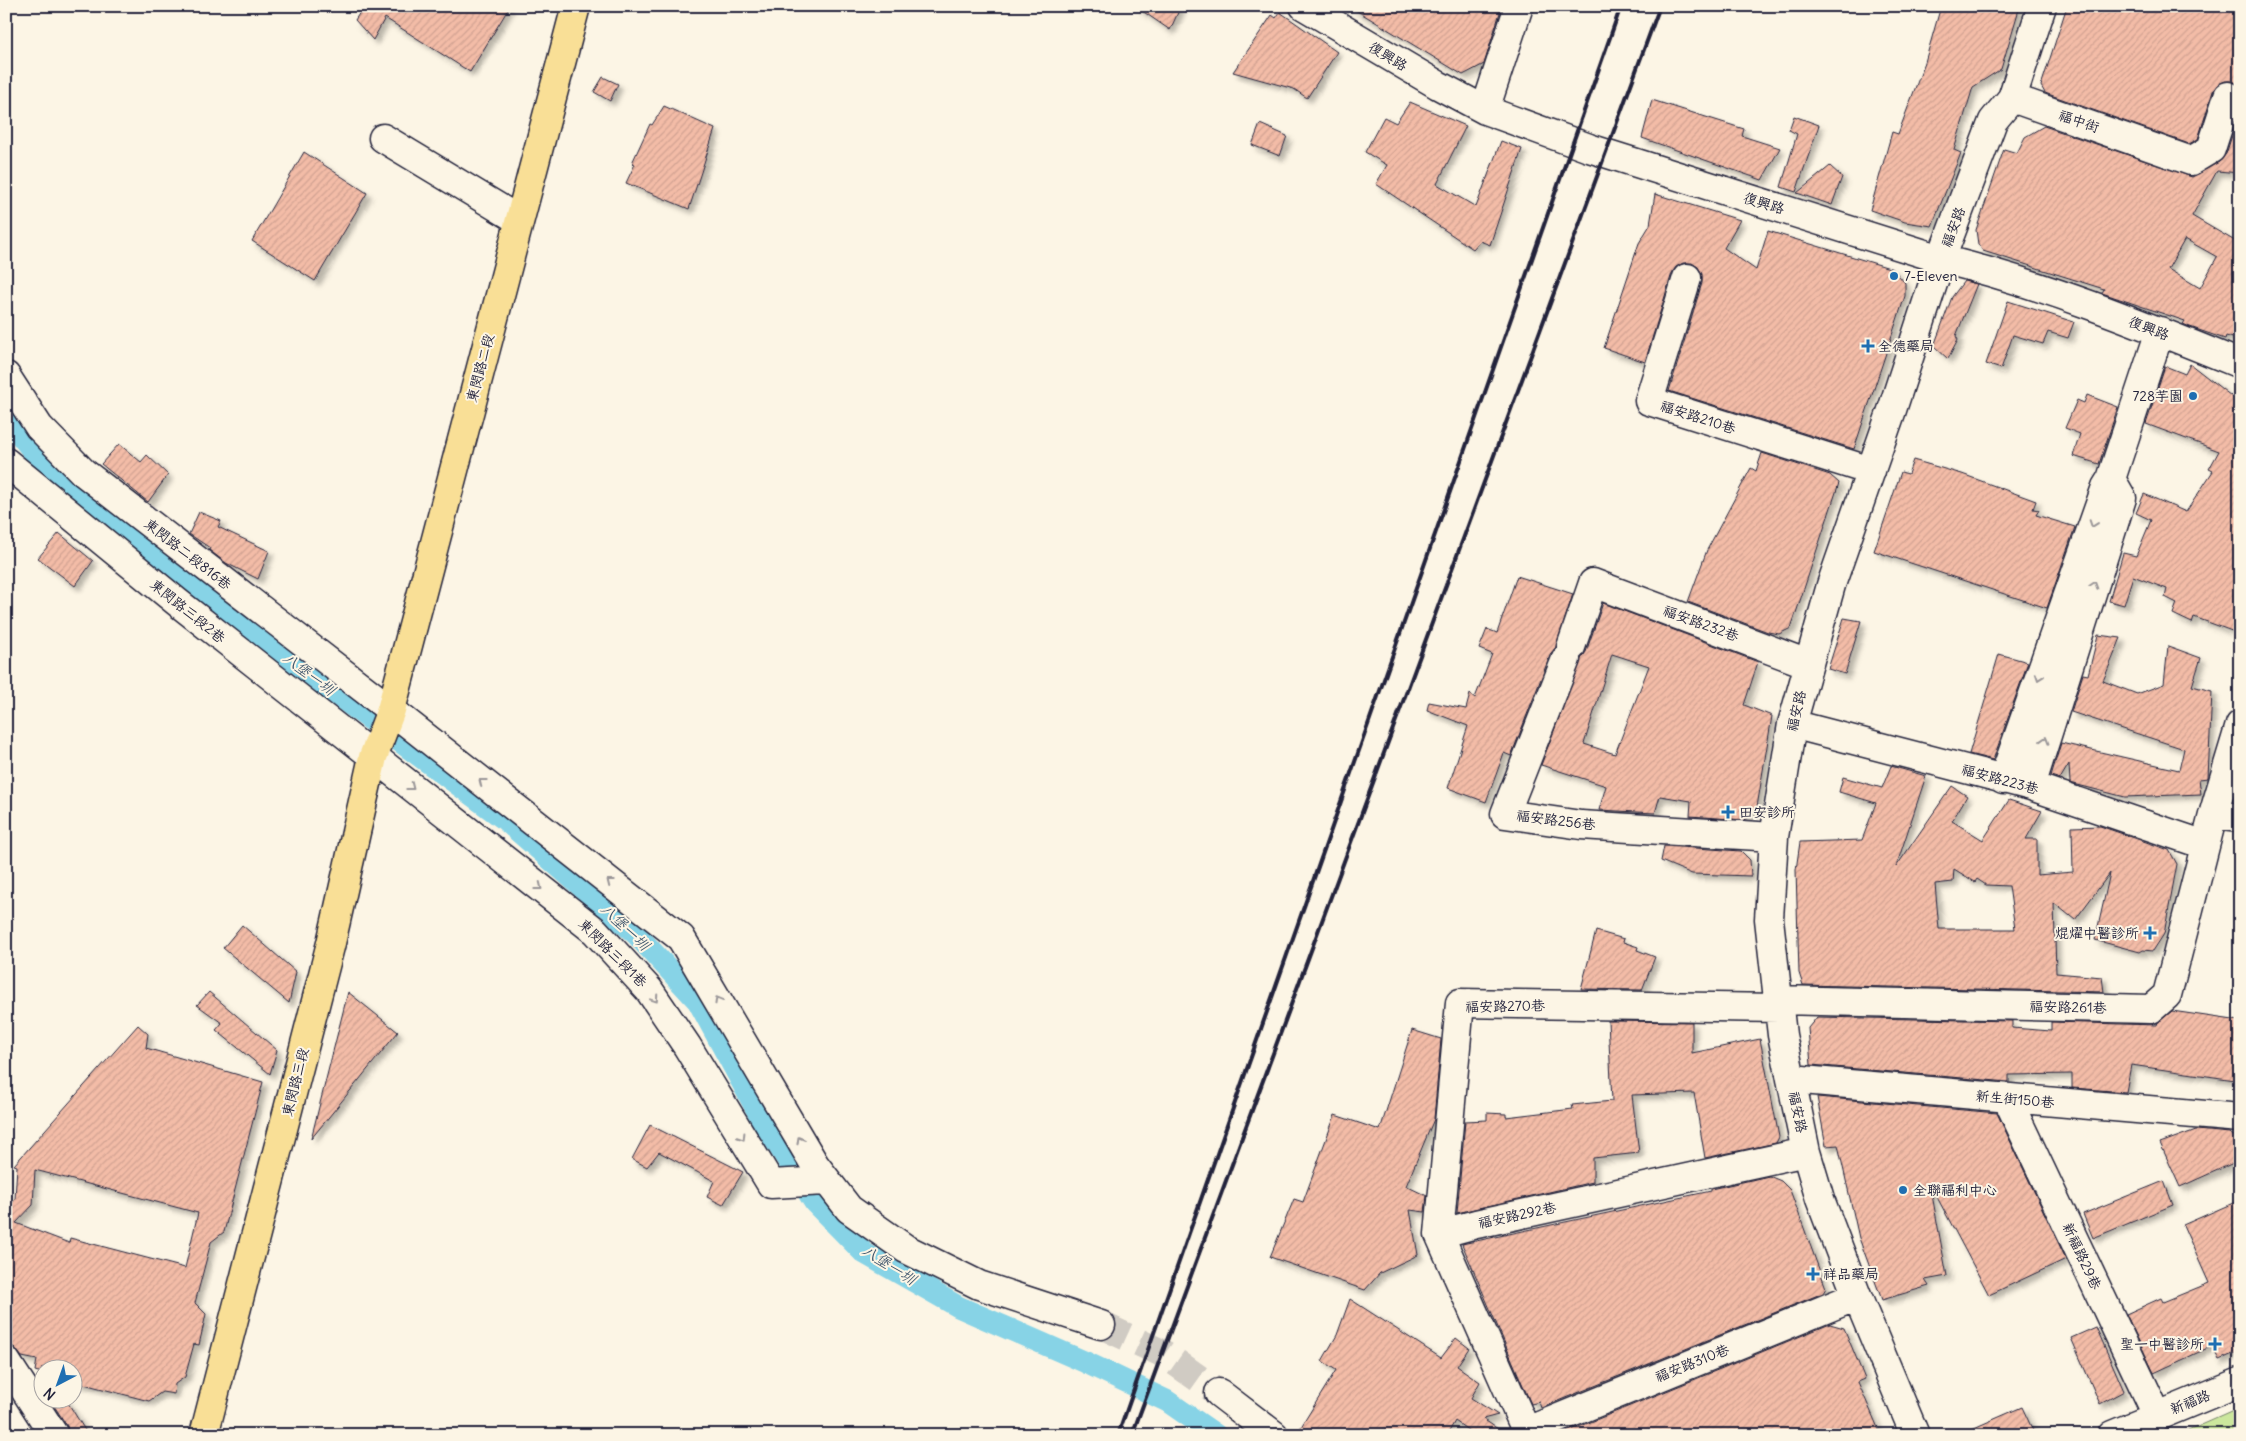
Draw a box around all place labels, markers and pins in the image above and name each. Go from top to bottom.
place label: 7-Eleven [1904,267,1958,285]
marker: 7-Eleven [1888,270,1900,282]
place label: 全德藥局 [1878,337,1934,355]
marker: 全德藥局 [1862,340,1874,352]
place label: 728芋園 [2132,387,2183,405]
marker: 728芋園 [2187,390,2199,402]
place label: 田安診所 [1739,803,1795,821]
marker: 田安診所 [1721,805,1735,819]
place label: 焜燿中醫診所 [2055,924,2139,942]
marker: 焜燿中醫診所 [2143,926,2157,940]
place label: 全聯福利中心 [1913,1181,1997,1199]
marker: 全聯福利中心 [1897,1184,1909,1196]
place label: 祥品藥局 [1823,1265,1879,1283]
marker: 祥品藥局 [1807,1268,1819,1280]
place label: 聖一中醫診所 [2120,1335,2204,1353]
marker: 聖一中醫診所 [2208,1337,2222,1351]

